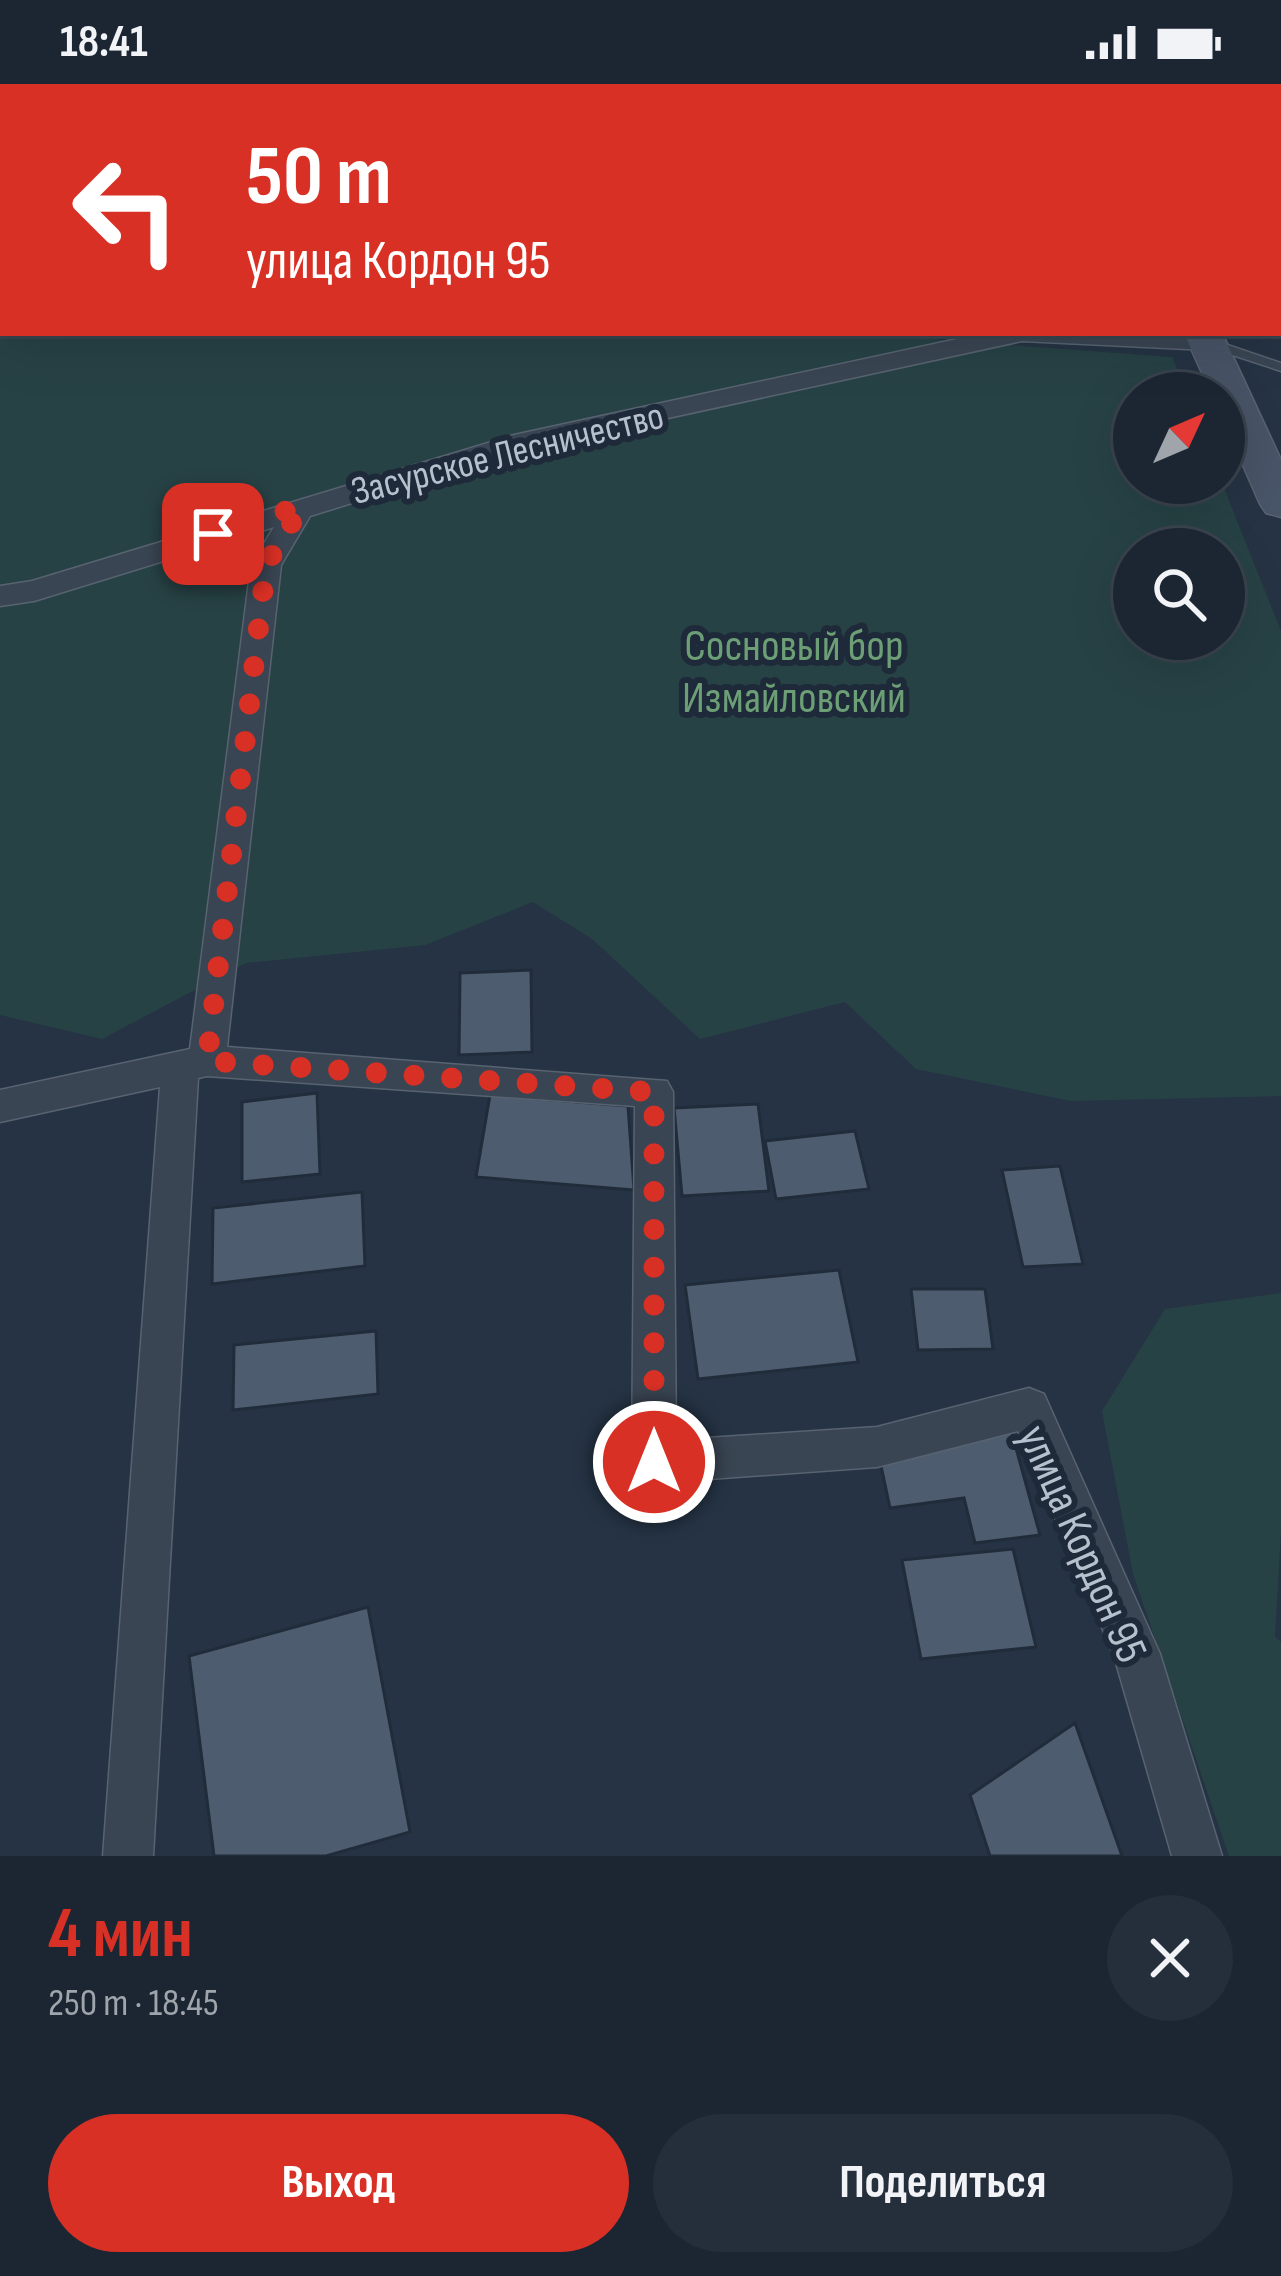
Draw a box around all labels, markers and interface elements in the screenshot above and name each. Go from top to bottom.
text: 18:41 [60,15,148,70]
text: 50 m [246,127,392,228]
icon: left [48,132,204,288]
text: улица Кордон 95 [246,229,551,294]
north arrow [1113,372,1245,504]
map controls [1113,372,1245,660]
street label: Засурское Лесничество [347,393,668,516]
pin [162,483,264,585]
icon: arrive [180,501,246,567]
button: search [1113,528,1245,660]
park label: Сосновый бор Измайловский [682,619,906,726]
position arrow [591,1399,717,1525]
street label: улица Кордон 95 [1005,1417,1158,1671]
text: 4 мин [48,1891,193,1978]
button: close [1107,1895,1233,2021]
text: 250 m · 18:45 [48,1980,219,2027]
button: Выход [48,2114,629,2252]
button: Поделиться [653,2114,1233,2252]

